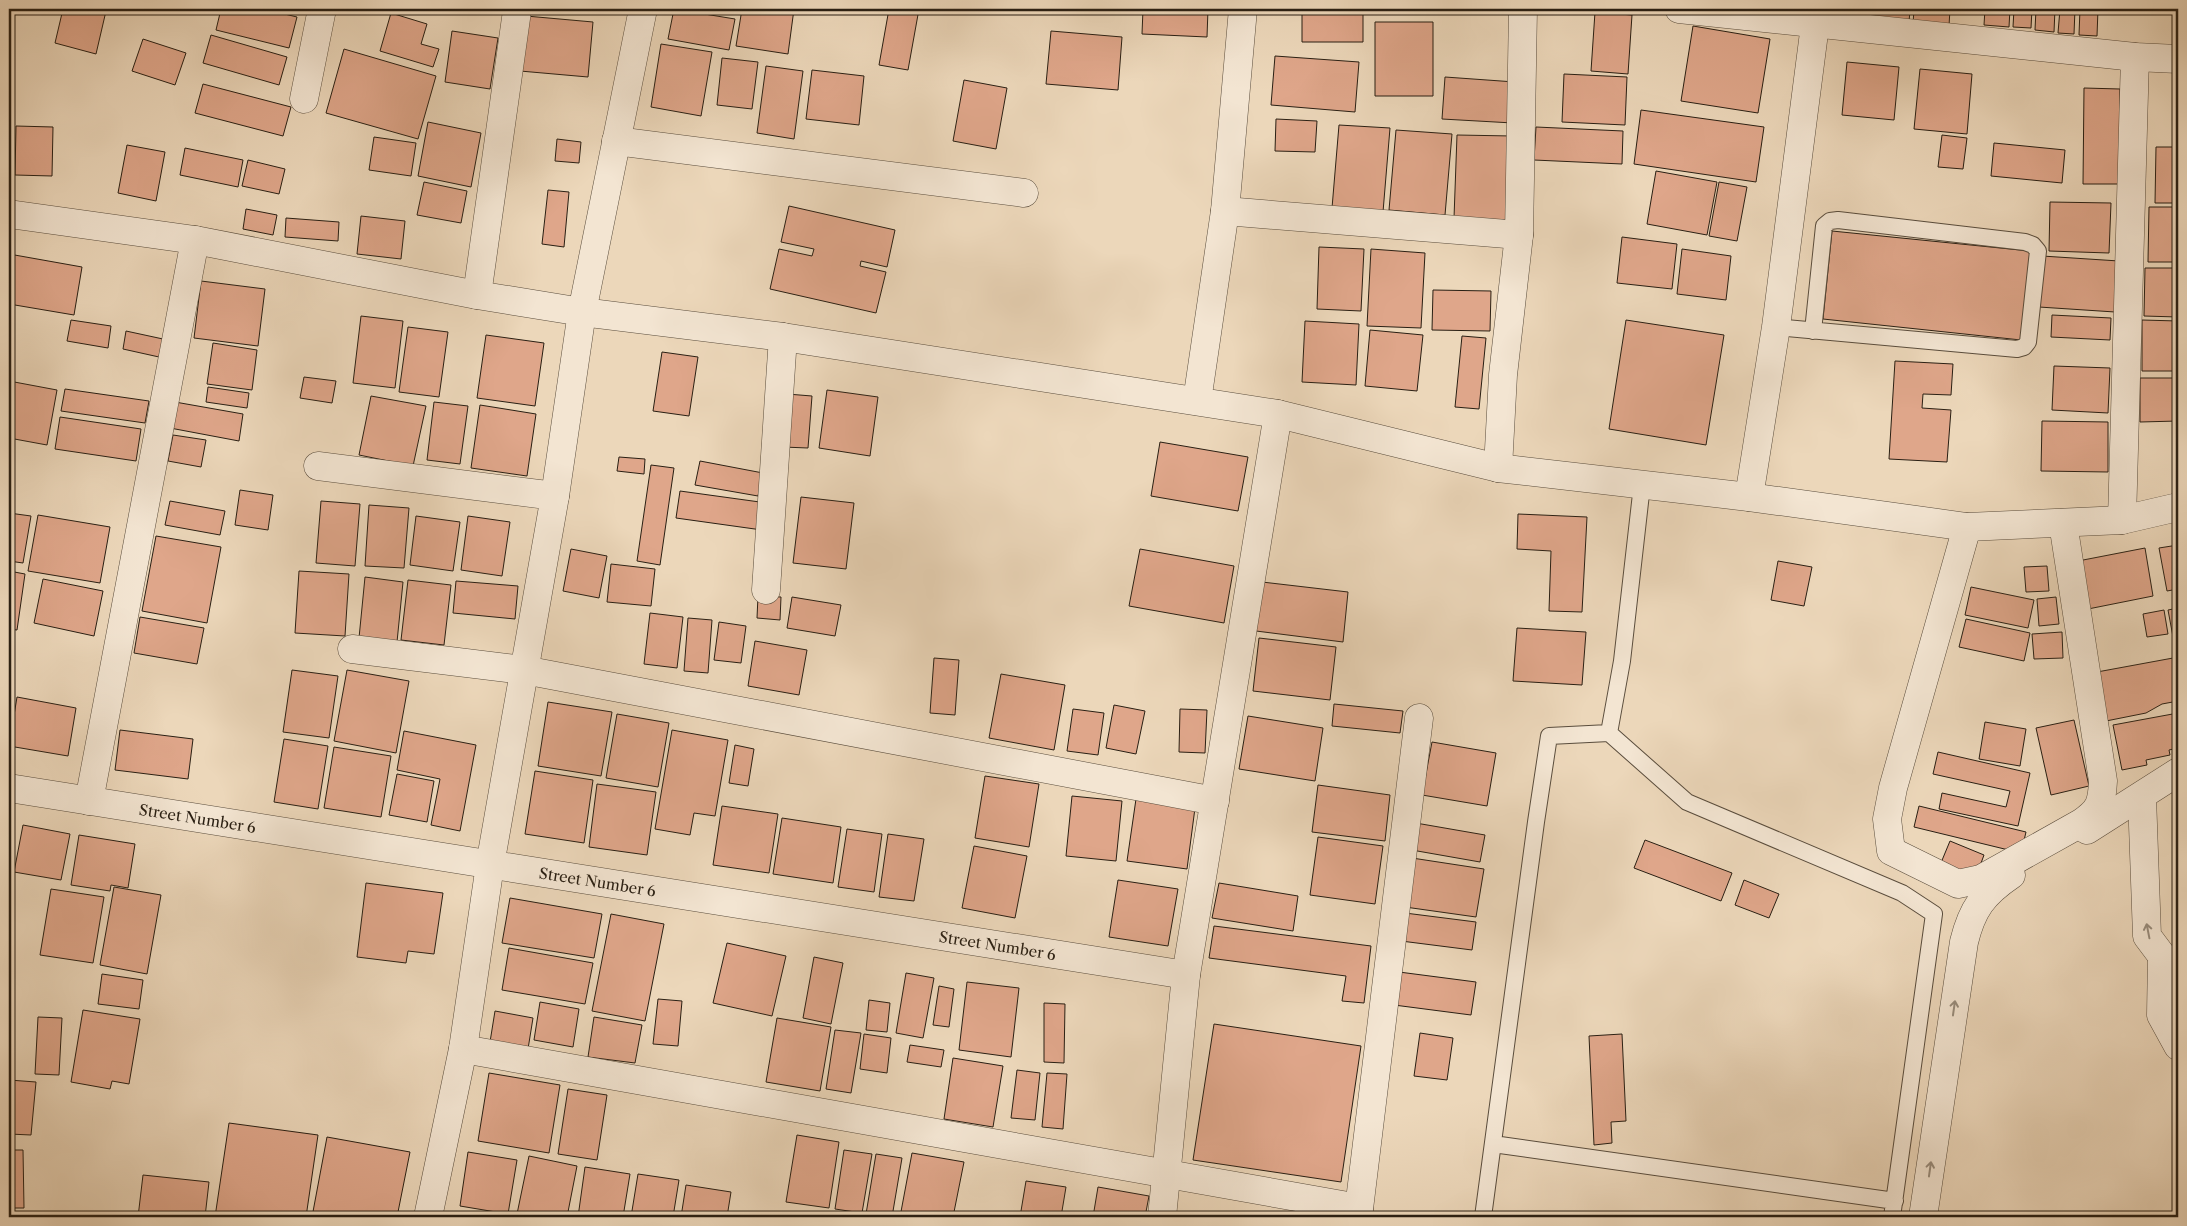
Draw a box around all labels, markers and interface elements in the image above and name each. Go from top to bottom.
street label: Street Number 6 [138,799,258,837]
street label: Street Number 6 [538,863,658,900]
one-way arrow [2142,923,2152,939]
street label: Street Number 6 [938,926,1058,964]
one-way arrow [1950,1001,1960,1017]
one-way arrow [1926,1161,1936,1177]

